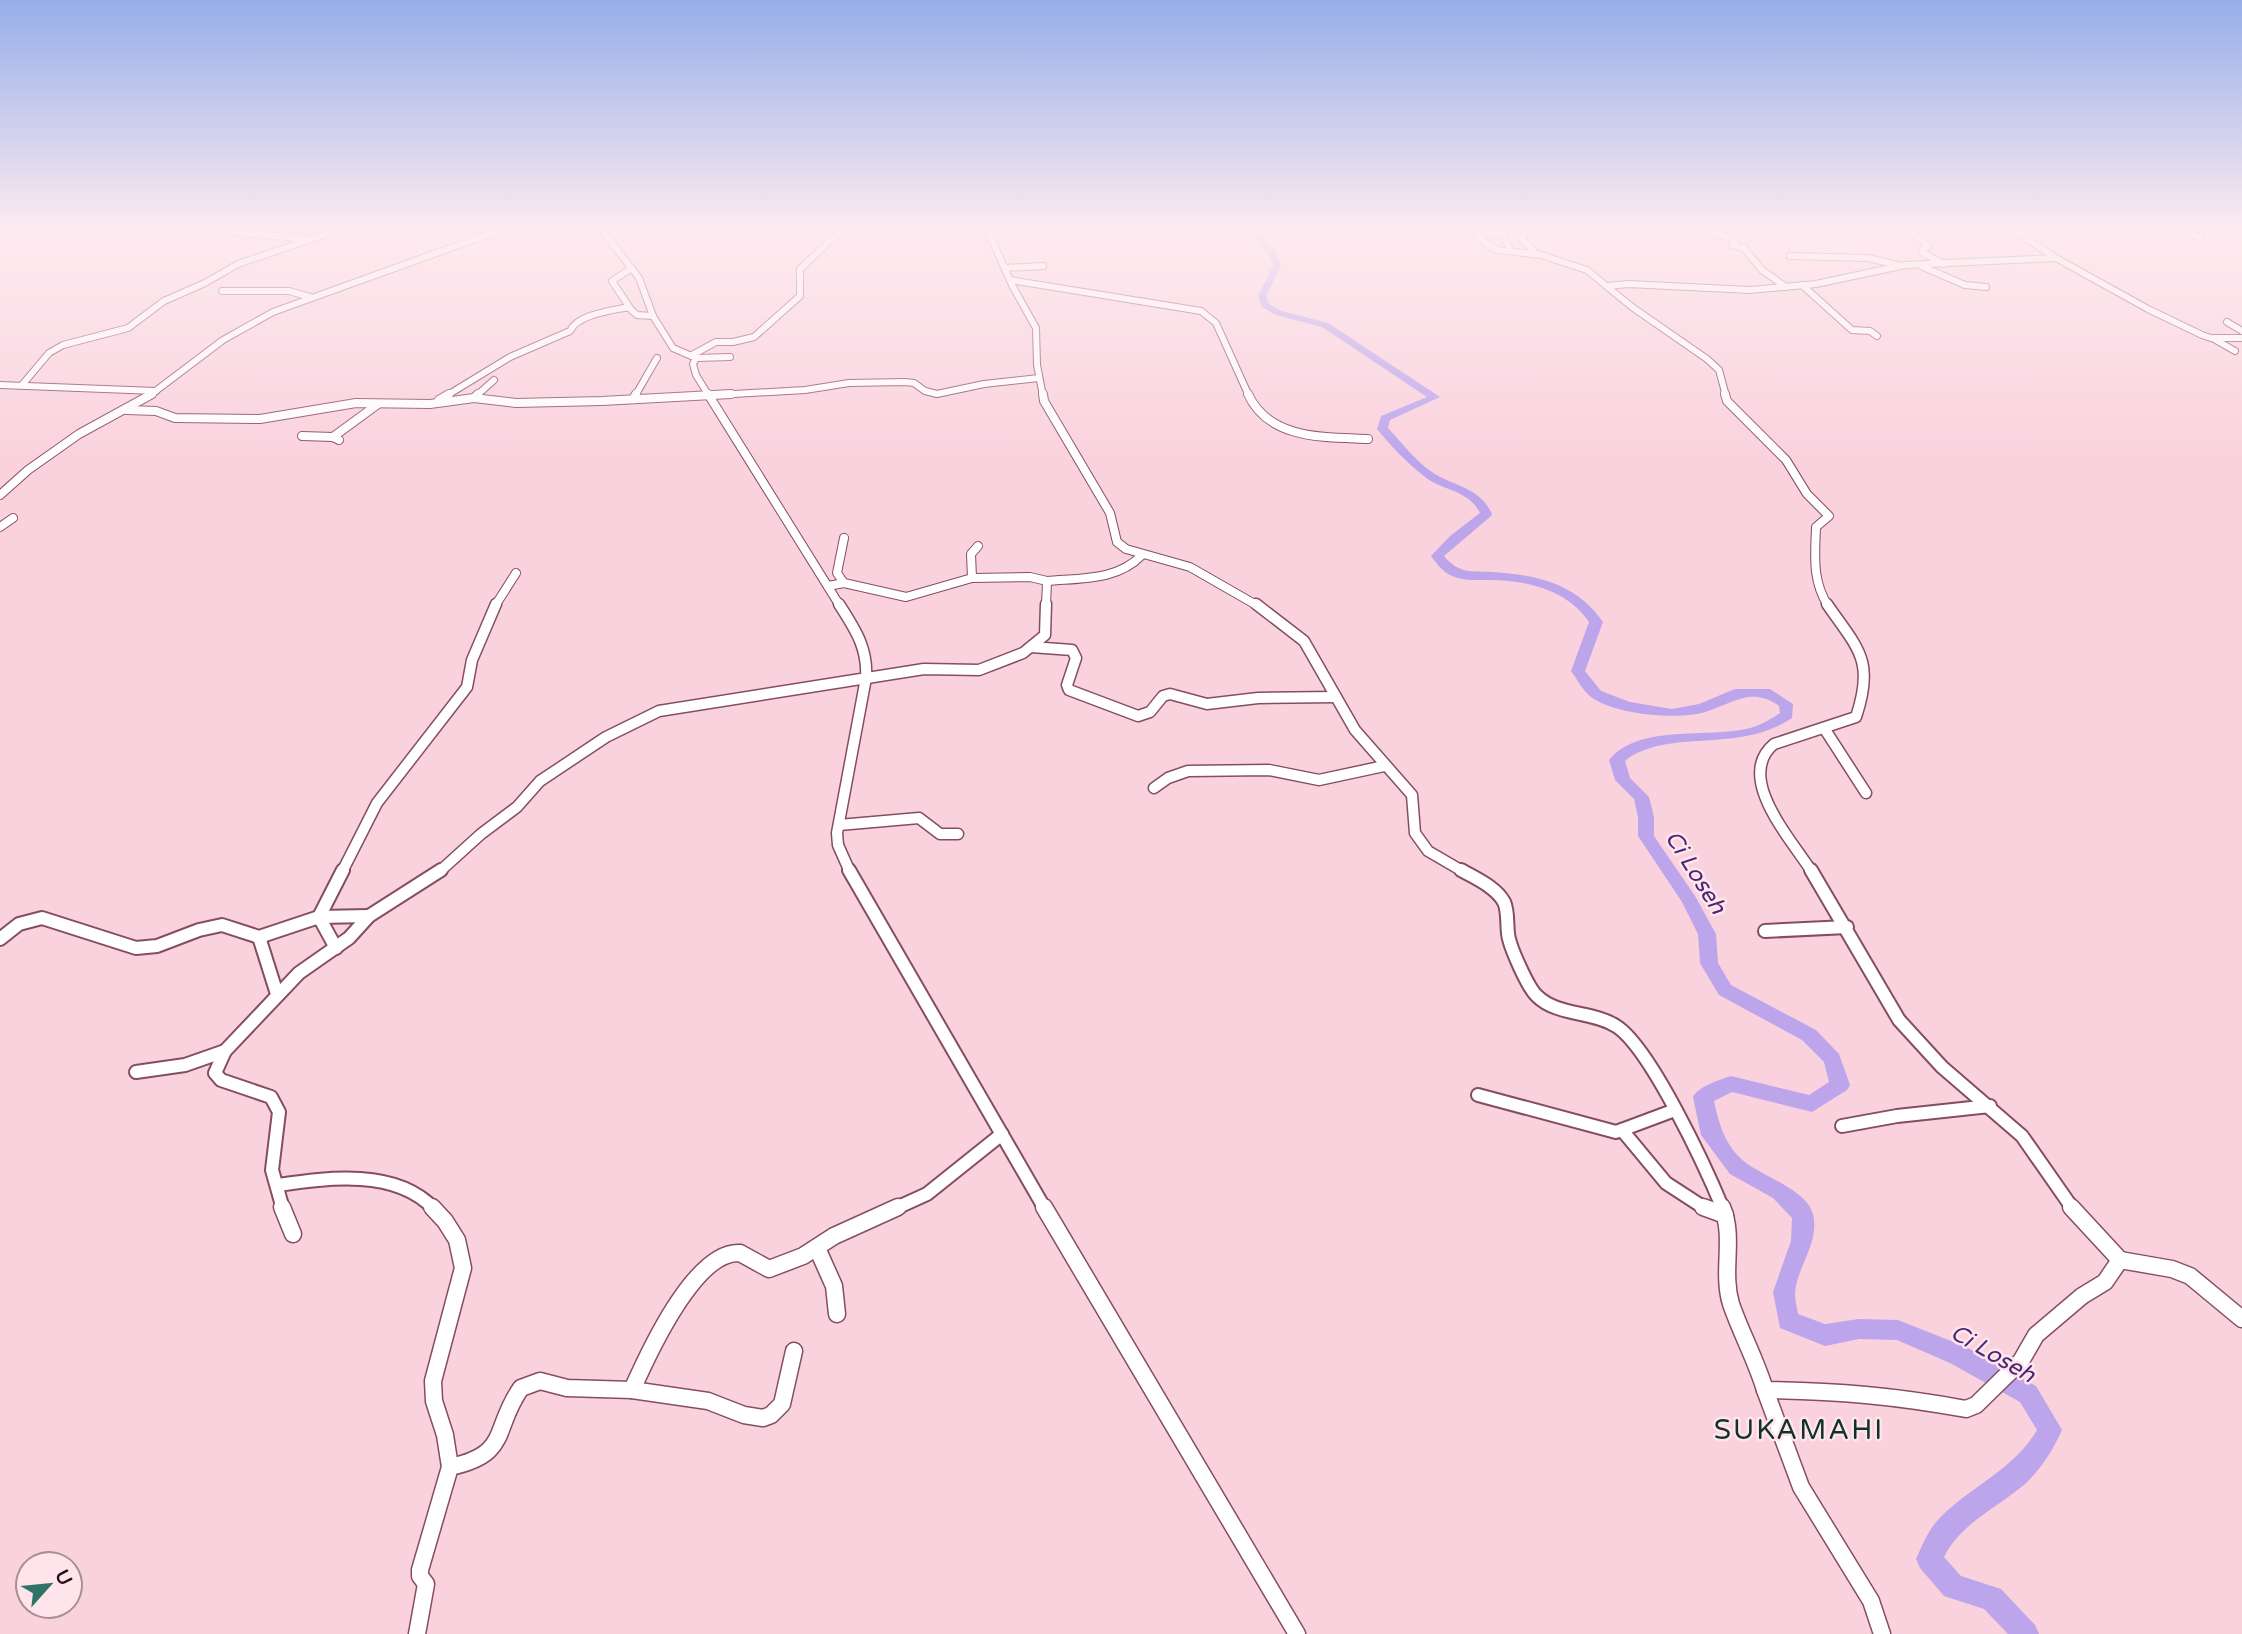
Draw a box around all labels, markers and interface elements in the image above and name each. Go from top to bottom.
water label: Ci Loseh [1659,826,1732,920]
water label: Ci Loseh [1945,1318,2041,1390]
district label: SUKAMAHI [1714,1413,1884,1447]
north arrow [14,1550,84,1620]
text: U [50,1566,76,1589]

